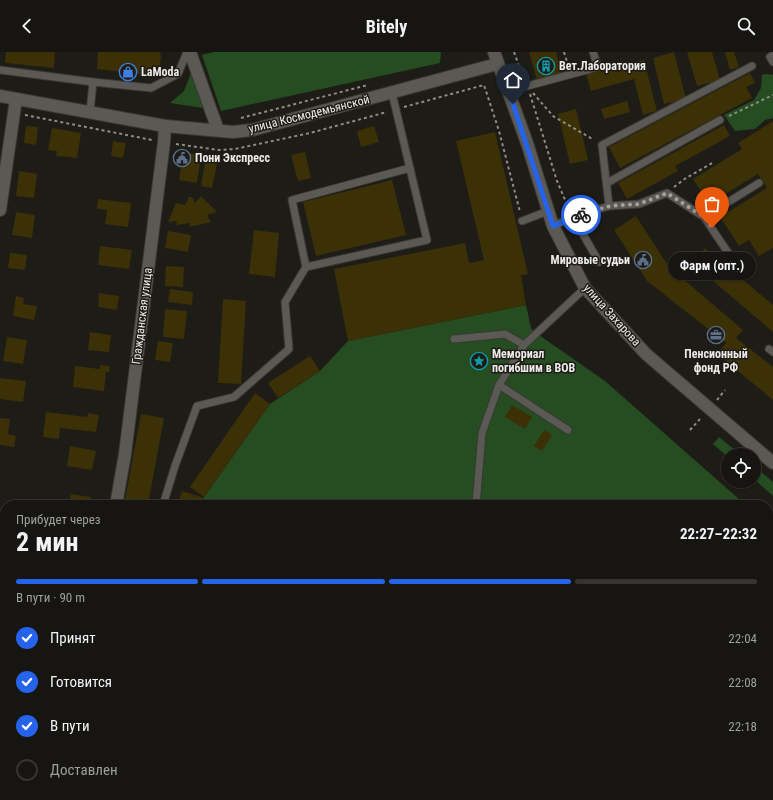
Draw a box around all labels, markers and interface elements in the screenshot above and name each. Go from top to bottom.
icon: back [16,15,38,37]
icon: search [735,15,757,37]
text: Bitely [366,16,407,37]
building icon: Вет.Лаборатория [536,56,556,76]
place label: Вет.Лаборатория [559,59,646,73]
shop icon: LaModa [118,62,138,82]
pin [496,63,530,104]
place label: LaModa [141,65,179,79]
icon: home [502,69,524,91]
street label: улица Космодемьянской [247,92,371,136]
public building icon: Пони Экспресс [172,148,192,168]
place label: Пони Экспресс [195,151,271,165]
pin [695,187,729,228]
icon: bag [701,193,723,215]
courier [561,195,601,235]
icon: bike [570,204,592,226]
public building icon: Мировые судьи [633,250,653,270]
callout: Фарм (опт.) [668,252,756,280]
place label: Мировые судьи [551,253,630,267]
text: Фарм (опт.) [680,258,744,273]
street label: Гражданская улица [129,267,155,365]
street label: улица Захарова [581,281,644,349]
office icon: Пенсионный фонд РФ [706,325,726,345]
place label: Мемориал погибшим в ВОВ [492,347,575,375]
place label: Пенсионный фонд РФ [684,347,748,375]
place icon: Мемориал погибшим в ВОВ [469,351,489,371]
map controls [721,448,761,488]
button: locate [721,448,761,488]
text: Прибудет через [16,512,101,527]
text: 22:27–22:32 [680,525,757,543]
text: 2 мин [16,527,78,557]
text: В пути · 90 m [16,590,85,605]
icon: check [16,627,38,649]
text: Принят [50,629,96,647]
text: 22:04 [728,631,757,646]
icon: check [16,671,38,693]
text: Готовится [50,673,112,691]
text: 22:08 [728,675,757,690]
icon: check [16,715,38,737]
text: В пути [50,717,90,735]
text: 22:18 [728,719,757,734]
text: Доставлен [50,761,118,779]

